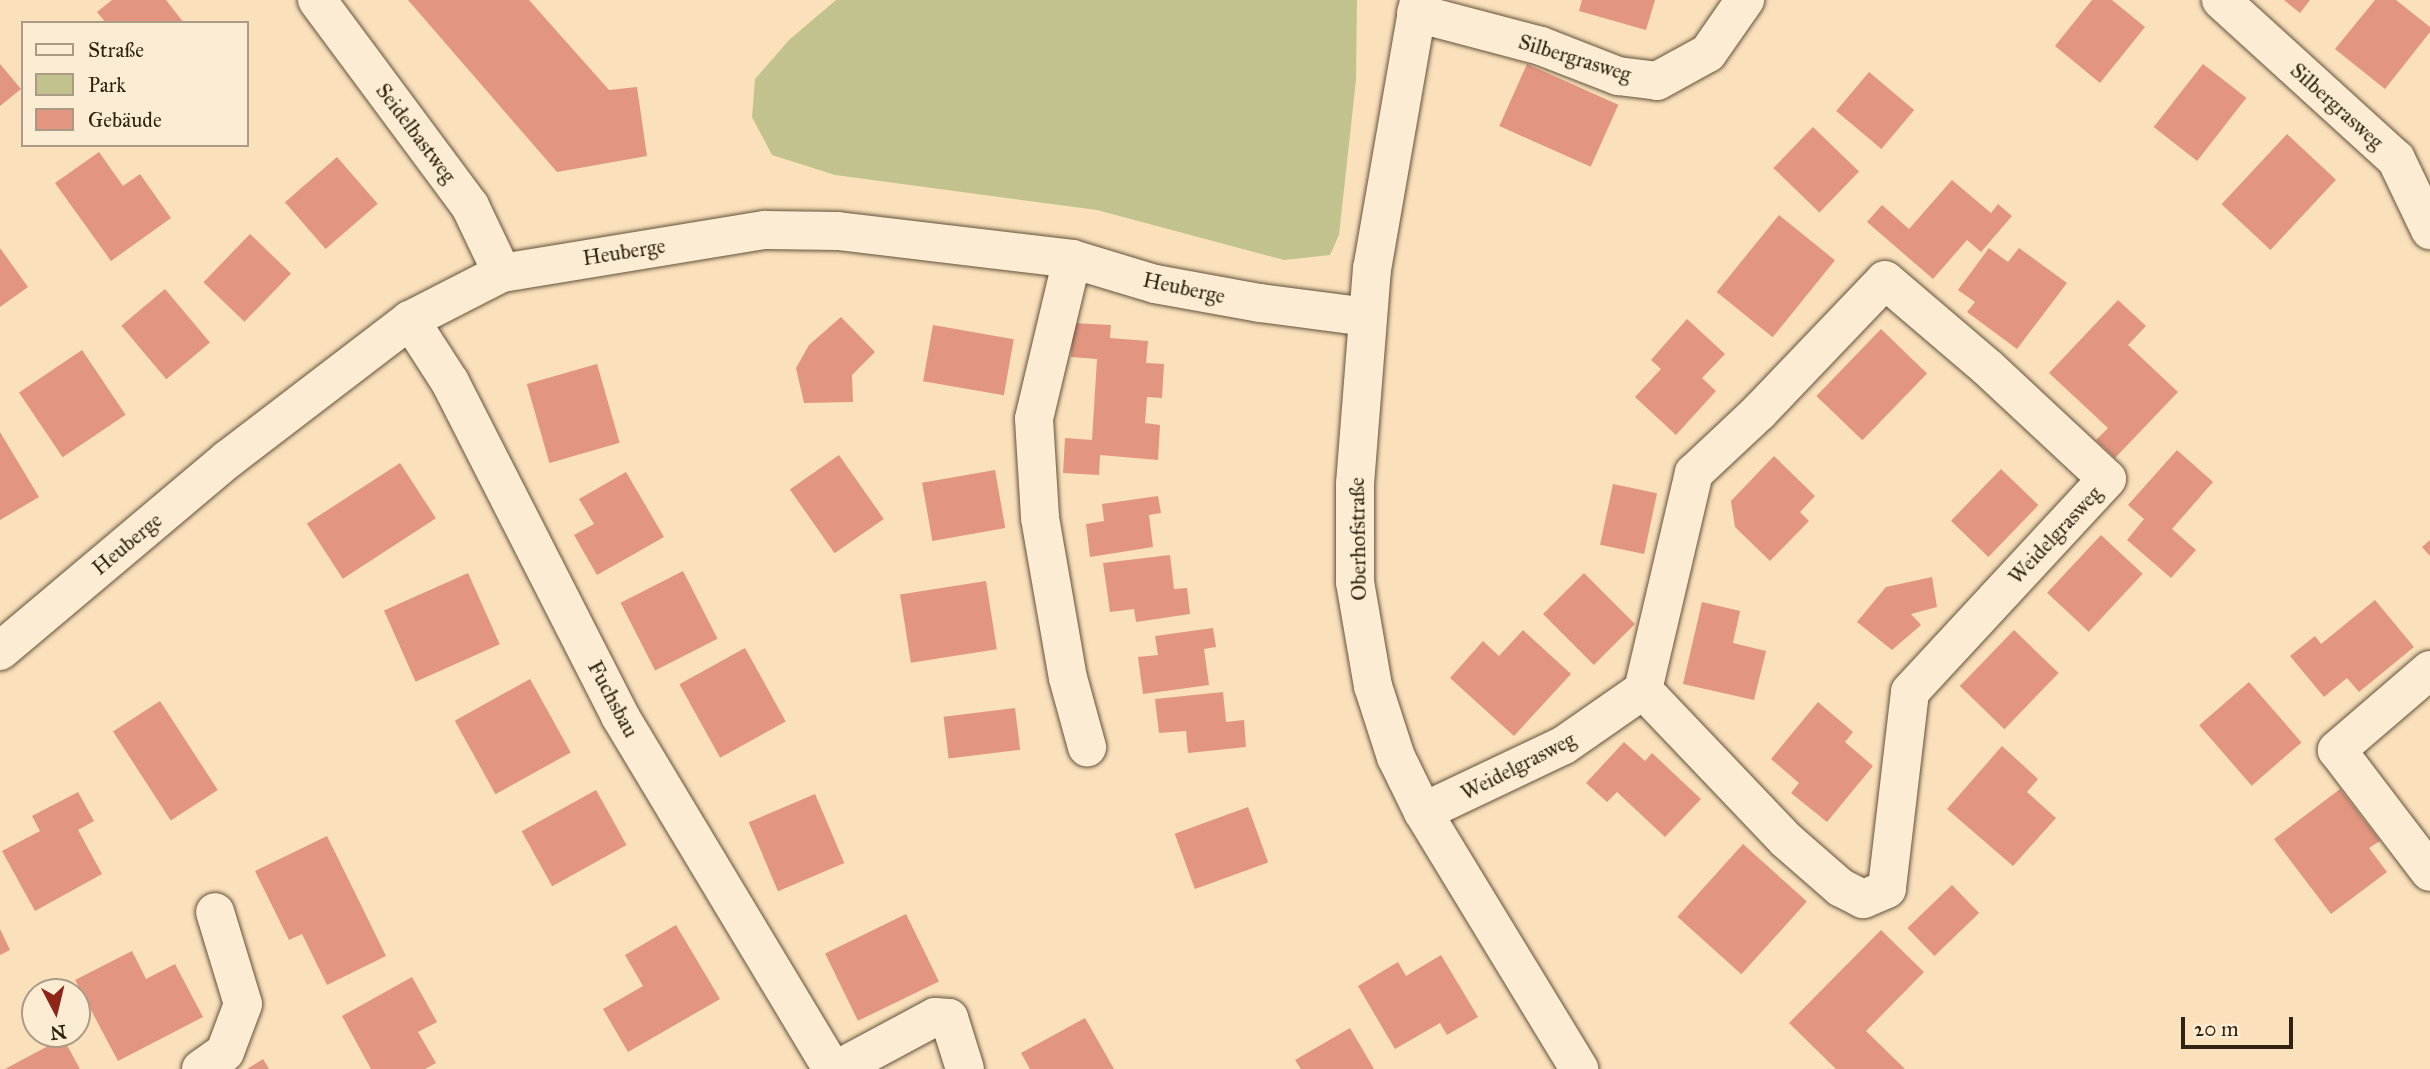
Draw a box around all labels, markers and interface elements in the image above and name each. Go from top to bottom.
legend [21,21,248,147]
street label: Silbergrasweg [1516,29,1634,87]
text: Straße [88,37,144,63]
street label: Silbergrasweg [2285,58,2389,154]
text: Park [88,72,126,98]
street label: Seidelbastweg [371,78,461,188]
text: Gebäude [88,107,162,133]
street label: Heuberge [581,233,667,271]
street label: Heuberge [1141,267,1227,309]
street label: Oberhofstraße [1344,477,1372,601]
street label: Weidelgrasweg [2003,481,2107,589]
street label: Heuberge [87,508,167,580]
street label: Fuchsbau [582,656,644,742]
street label: Weidelgrasweg [1457,726,1579,806]
north arrow [21,978,91,1048]
scale bar [2185,1002,2297,1046]
text: 20 m [2194,1016,2239,1042]
text: N [49,1020,68,1045]

